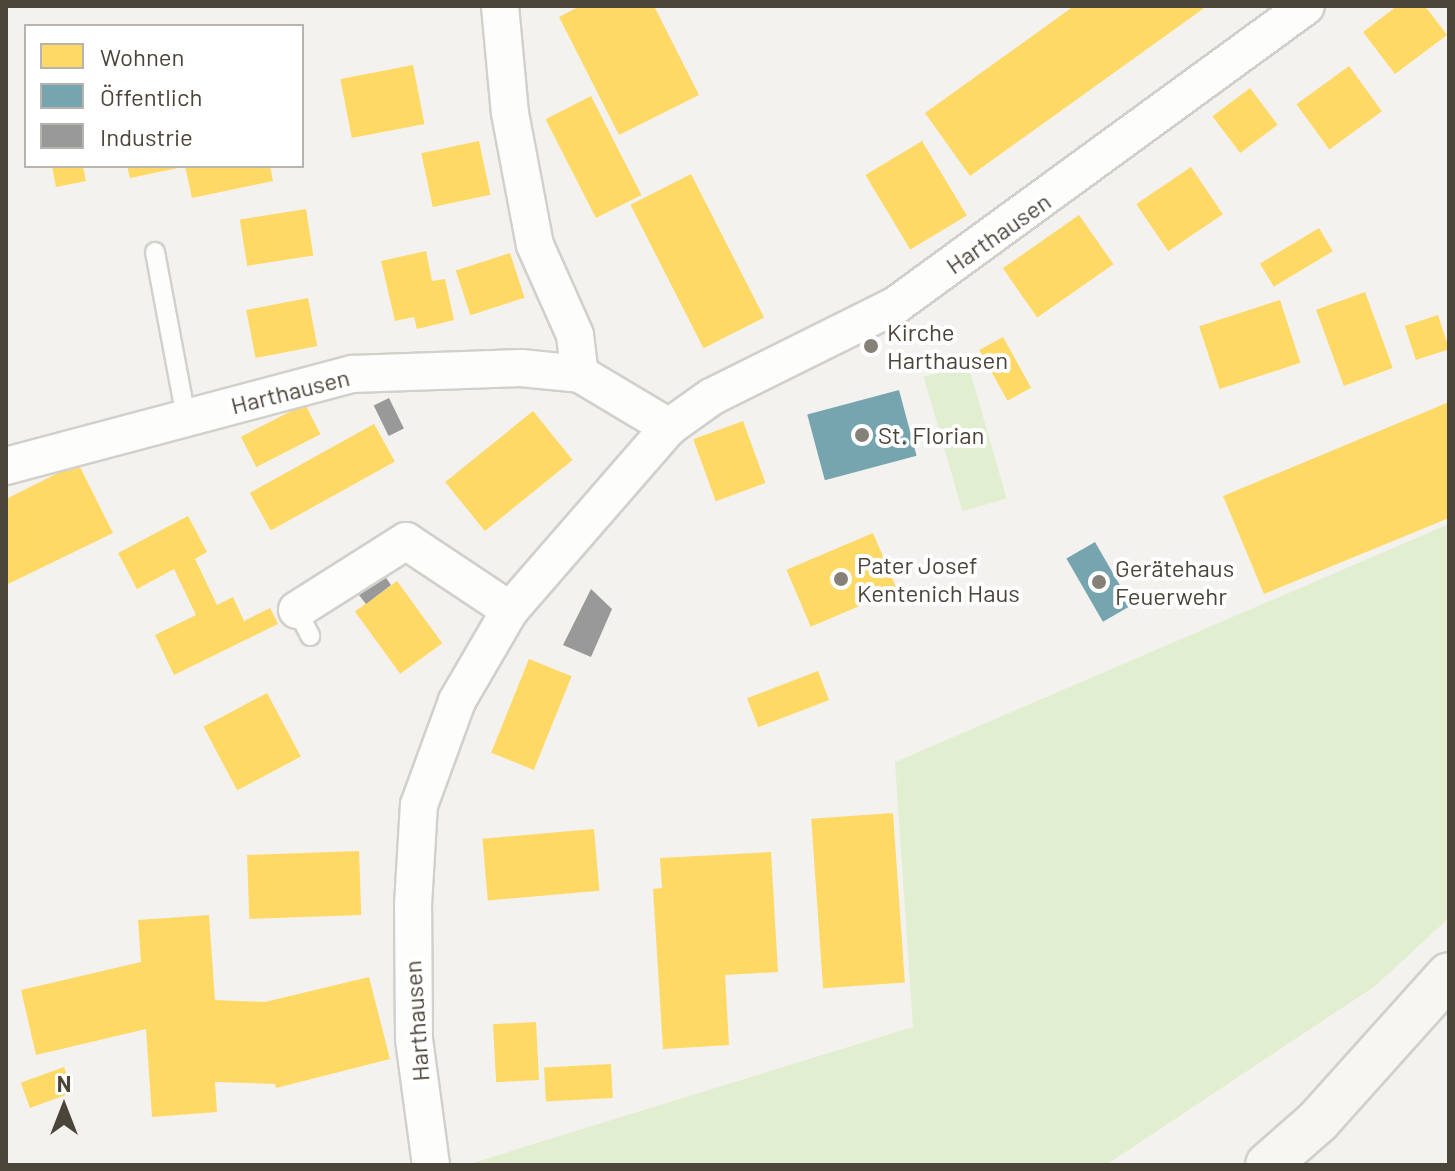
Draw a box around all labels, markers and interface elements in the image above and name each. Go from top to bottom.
legend [24,24,304,168]
text: Wohnen [100,42,184,71]
text: Öffentlich [100,82,202,111]
text: Industrie [100,122,193,151]
street label: Harthausen [940,186,1056,280]
place label: Kirche Harthausen [887,318,1008,374]
marker: Kirche Harthausen [862,337,880,355]
street label: Harthausen [228,362,352,420]
place label: St. Florian [878,421,985,449]
marker: St. Florian [853,426,871,444]
place label: Pater Josef Kentenich Haus [857,551,1020,607]
place label: Gerätehaus Feuerwehr [1115,554,1234,610]
marker: Pater Josef Kentenich Haus [832,570,850,588]
marker: Gerätehaus Feuerwehr [1090,573,1108,591]
street label: Harthausen [397,960,435,1082]
north arrow [24,1067,104,1147]
text: N [57,1070,71,1096]

